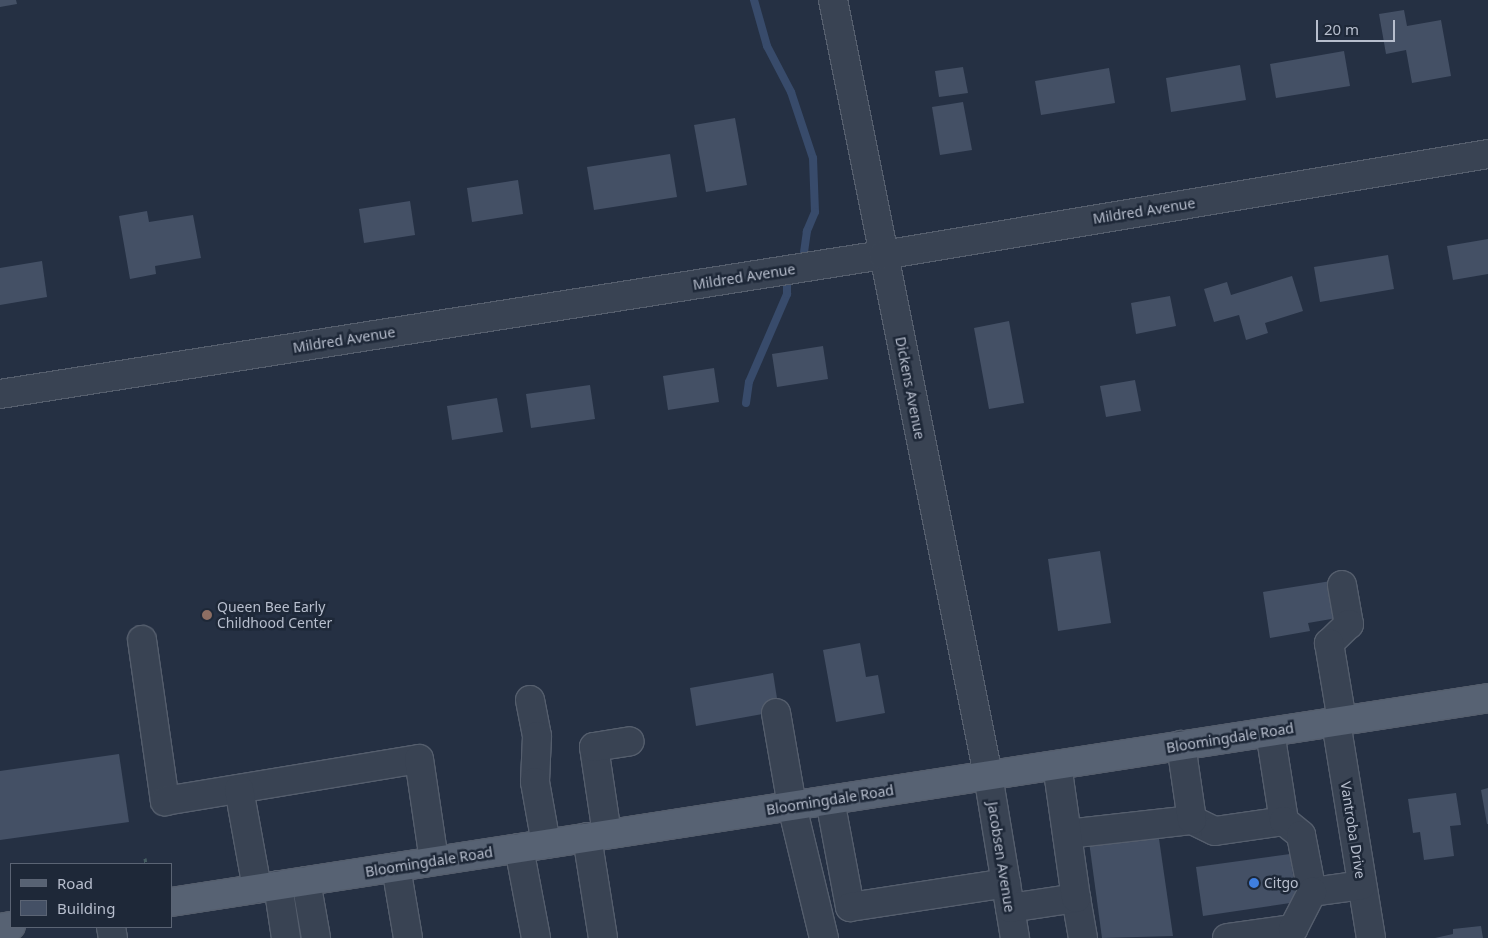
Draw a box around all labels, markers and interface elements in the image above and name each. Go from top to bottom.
scale bar [1318,10,1397,42]
text: 20 m [1324,19,1359,39]
street label: Mildred Avenue [1092,195,1196,227]
street label: Mildred Avenue [692,261,796,293]
street label: Mildred Avenue [292,324,396,356]
street label: Dickens Avenue [892,335,928,441]
place label: Queen Bee Early Childhood Center [217,599,332,632]
marker: Queen Bee Early Childhood Center [201,609,213,621]
street label: Bloomingdale Road [1165,720,1295,756]
street label: Vantroba Drive [1337,780,1369,880]
street label: Bloomingdale Road [765,782,895,818]
street label: Jacobsen Avenue [984,801,1018,913]
street label: Bloomingdale Road [364,844,494,880]
legend [10,863,172,928]
text: Road [57,873,93,893]
place label: Citgo [1264,875,1299,891]
marker: Citgo [1248,877,1260,889]
text: Building [57,898,115,918]

